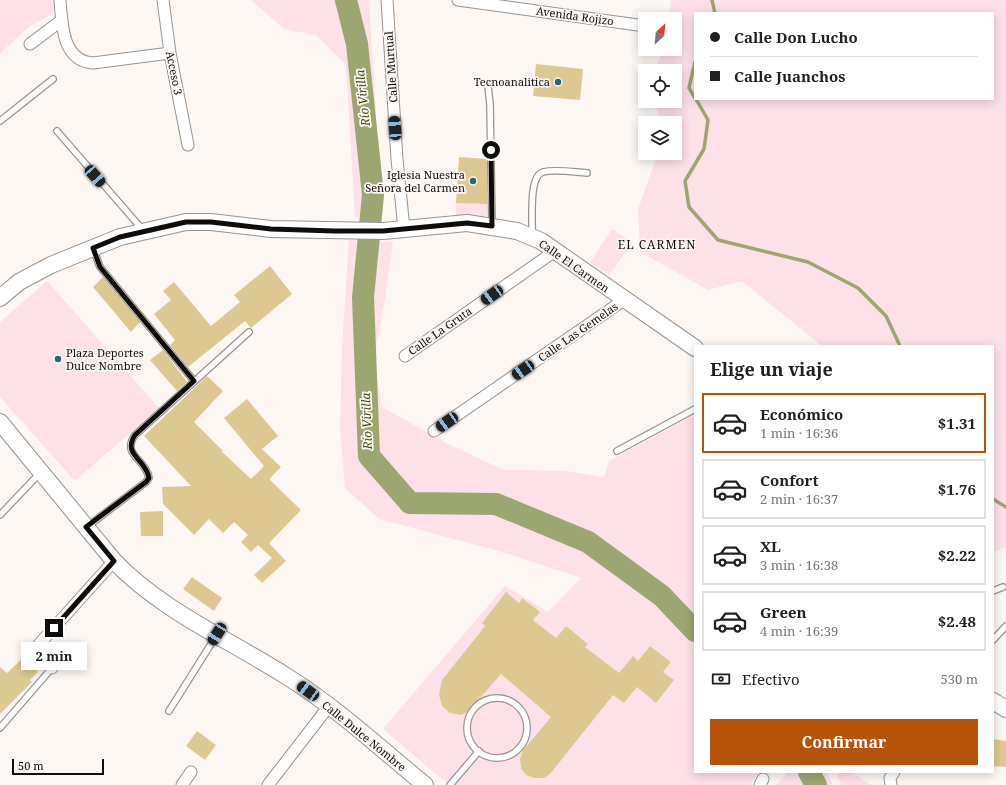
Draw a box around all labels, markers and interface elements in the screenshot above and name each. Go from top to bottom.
street label: Avenida Rojizo [535,3,615,28]
north arrow [638,12,682,56]
map controls [638,12,682,160]
text: Calle Don Lucho [734,27,858,47]
street label: Calle Murtual [380,30,400,103]
street label: Acceso 3 [163,50,186,96]
button: locate [638,64,682,108]
text: Calle Juanchos [734,66,845,86]
water label: Río Virilla [351,69,374,128]
place label: Tecnoanalitica [474,74,550,89]
marker: Tecnoanalitica [553,77,563,87]
car [388,116,402,140]
button: layers [638,116,682,160]
route start [482,141,500,159]
car [83,163,107,189]
place label: Iglesia Nuestra Señora del Carmen [365,167,465,195]
marker: Iglesia Nuestra Señora del Carmen [468,176,478,186]
street label: Calle El Carmen [536,236,613,296]
district label: EL CARMEN [618,236,696,253]
car [479,283,505,307]
street label: Calle Las Gemelas [535,298,621,365]
street label: Calle La Gruta [405,303,475,358]
place label: Plaza Deportes Dulce Nombre [66,345,144,373]
marker: Plaza Deportes Dulce Nombre [53,354,63,364]
text: Elige un viaje [710,357,833,381]
car [510,358,536,382]
water label: Río Virilla [357,392,376,451]
text: Económico [760,404,843,424]
icon: car [712,405,748,441]
car [434,410,460,434]
text: $1.31 [938,413,976,433]
text: 1 min · 16:36 [760,424,838,442]
text: Confort [760,470,819,490]
icon: car [712,471,748,507]
text: $1.76 [938,479,976,499]
text: 2 min · 16:37 [760,490,838,508]
text: XL [760,536,781,556]
icon: car [712,537,748,573]
text: $2.22 [938,545,976,565]
text: 3 min · 16:38 [760,556,838,574]
text: Green [760,602,807,622]
icon: car [712,603,748,639]
text: $2.48 [938,611,976,631]
route end [45,619,63,637]
car [206,621,228,647]
text: 4 min · 16:39 [760,622,838,640]
callout: 2 min [21,642,87,670]
text: 2 min [36,647,72,665]
icon: cash [710,668,732,690]
text: Efectivo [742,669,800,689]
text: 530 m [941,670,978,688]
car [295,679,321,703]
street label: Calle Dulce Nombre [319,697,410,774]
button: Confirmar [710,719,978,765]
scale bar [12,757,104,776]
text: 50 m [18,758,44,773]

